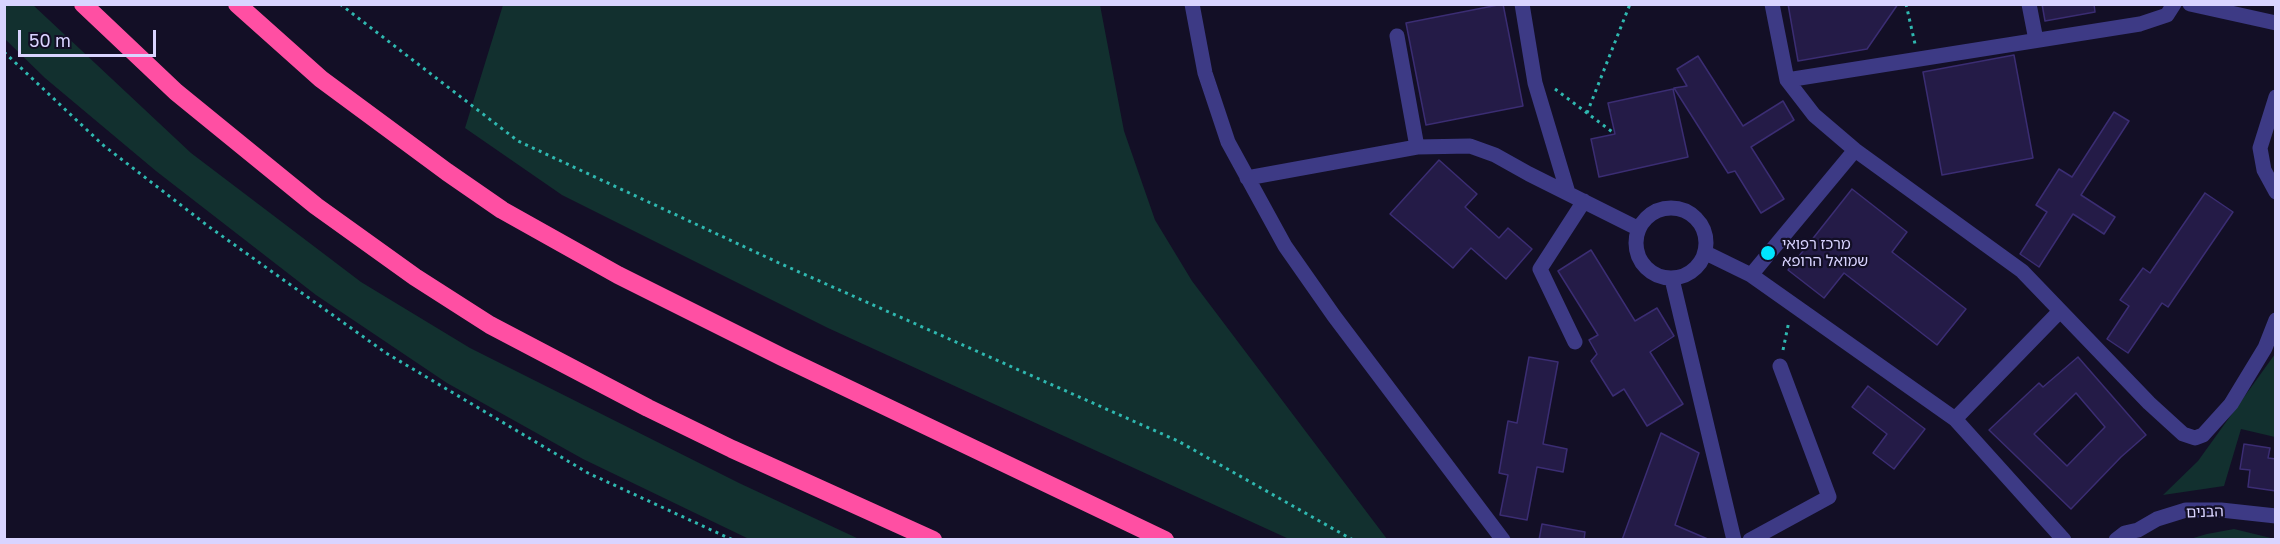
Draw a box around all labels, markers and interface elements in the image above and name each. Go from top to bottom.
scale bar [21,18,159,56]
text: 50 m [29,29,71,51]
place label: מרכז רפואי שמואל הרופא [1782,235,1868,270]
marker: מרכז רפואי שמואל הרופא [1759,244,1777,262]
street label: הבנים [2186,502,2224,522]

